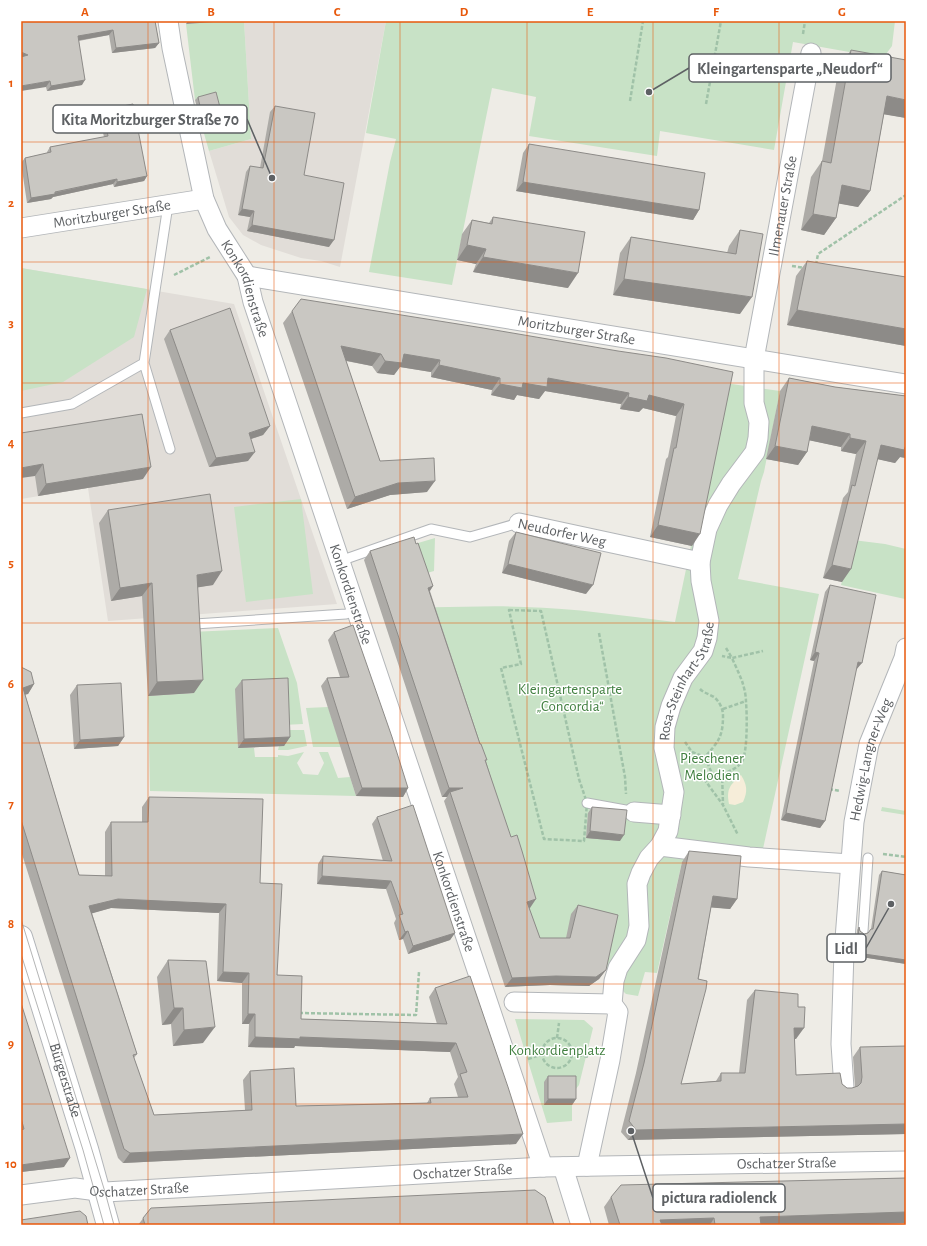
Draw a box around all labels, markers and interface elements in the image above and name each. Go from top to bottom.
text: A [81,6,89,19]
text: B [207,6,215,19]
text: C [334,6,341,19]
text: D [460,6,469,19]
text: E [587,6,594,19]
text: F [713,6,720,19]
text: G [838,6,846,19]
callout: Kleingartensparte „Neudorf“ [689,54,891,82]
text: Kleingartensparte „Neudorf“ [697,61,883,77]
text: 1 [9,77,13,90]
callout: Kita Moritzburger Straße 70 [53,105,247,133]
text: Kita Moritzburger Straße 70 [61,112,239,128]
street label: Ilmenauer Straße [766,154,799,257]
text: 2 [8,197,14,210]
street label: Moritzburger Straße [52,197,172,230]
street label: Konkordienstraße [218,237,272,339]
street label: Moritzburger Straße [517,313,636,347]
text: 3 [8,317,14,330]
text: 4 [8,437,15,450]
street label: Neudorfer Weg [517,515,608,549]
street label: Konkordienstraße [327,542,375,646]
text: 5 [8,557,14,570]
street label: Rosa-Steinhart-Straße [657,621,716,741]
text: 6 [8,678,14,691]
park label: Kleingartensparte „Concordia“ [518,682,622,714]
street label: Hedwig-Langner-Weg [847,695,895,823]
park label: Pieschener Melodien [680,751,744,783]
text: 7 [8,798,14,811]
street label: Konkordienstraße [430,849,478,954]
text: 8 [8,918,14,931]
callout: Lidl [827,934,866,962]
text: Lidl [834,941,858,957]
text: 9 [8,1038,14,1051]
street label: Bürgerstraße [47,1041,84,1119]
park label: Konkordienplatz [509,1043,605,1058]
street label: Oschatzer Straße [737,1155,836,1171]
text: 10 [5,1158,17,1171]
street label: Oschatzer Straße [413,1161,513,1182]
street label: Oschatzer Straße [89,1180,189,1200]
callout: pictura radiolenck [653,1184,785,1212]
text: pictura radiolenck [661,1190,777,1206]

